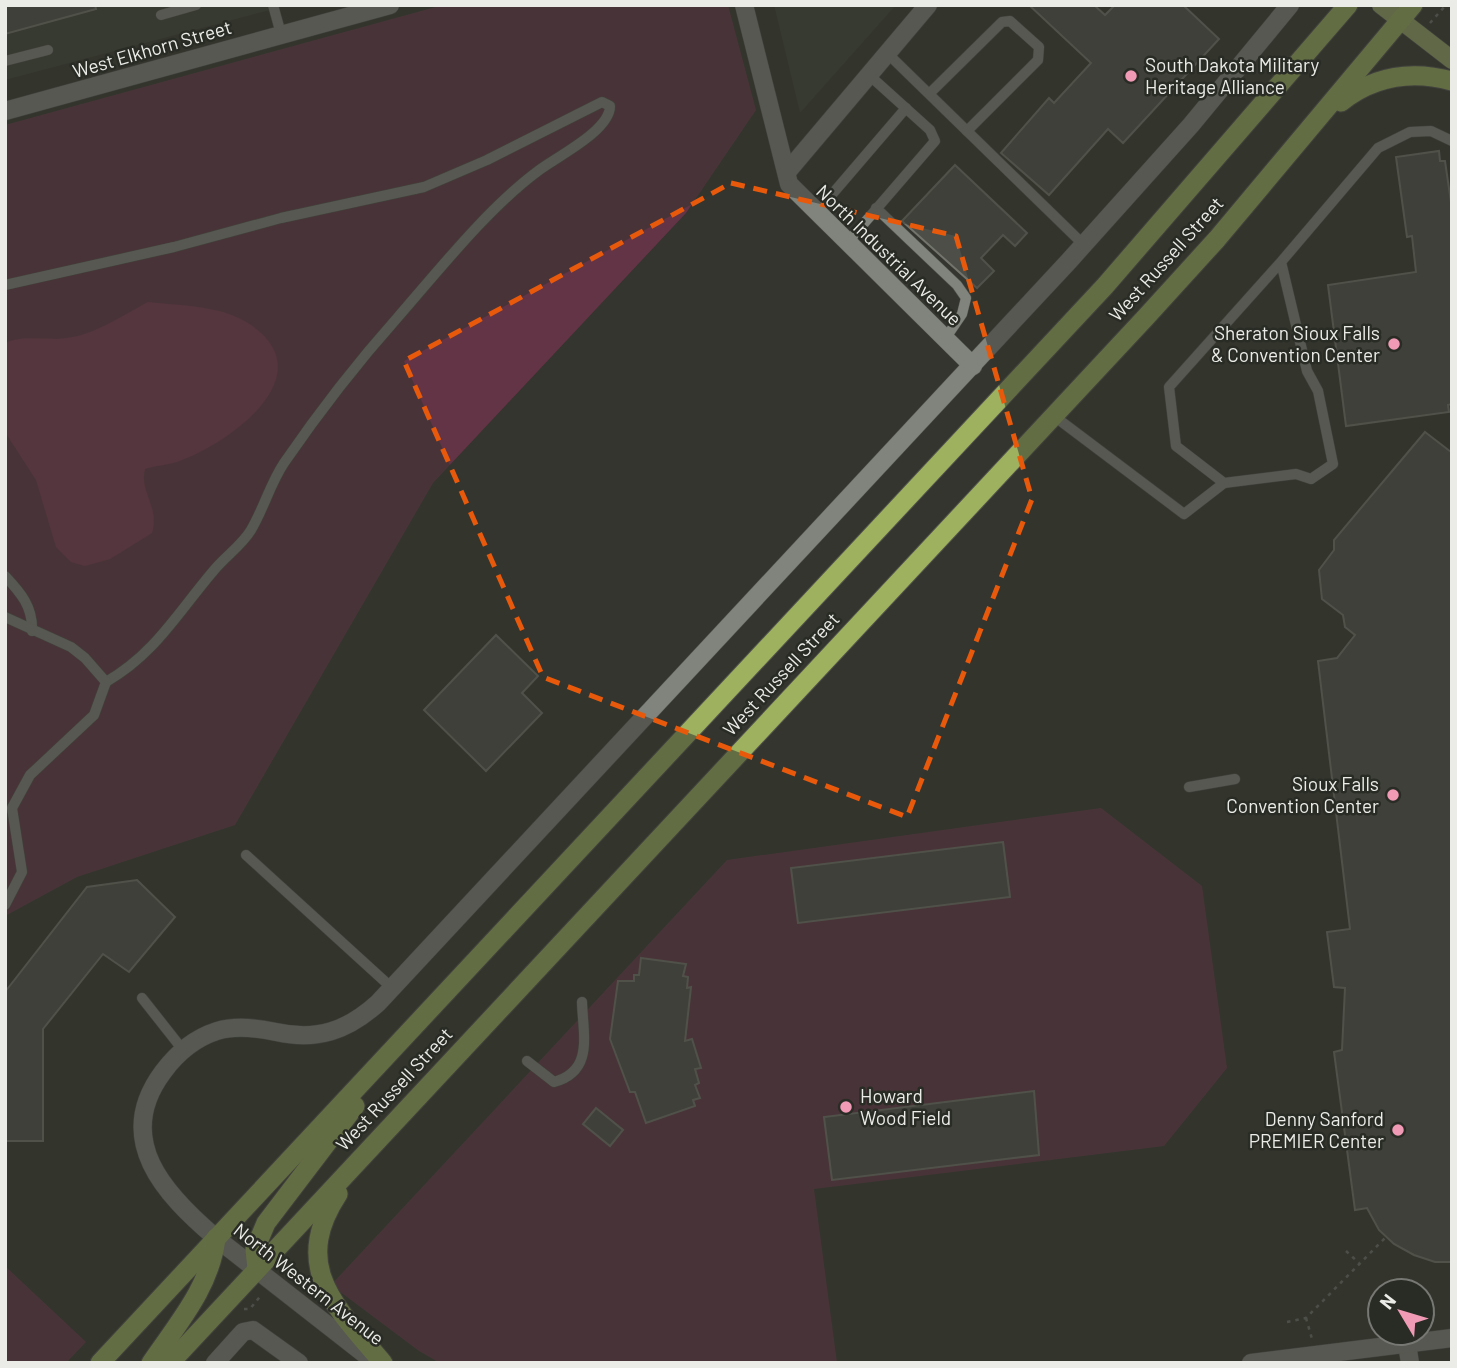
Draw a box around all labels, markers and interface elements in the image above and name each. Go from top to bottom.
street label: West Elkhorn Street [70,15,234,82]
place label: South Dakota Military Heritage Alliance [1145,53,1319,98]
marker: South Dakota Military Heritage Alliance [1123,68,1139,84]
street label: North Industrial Avenue [812,179,967,330]
street label: West Russell Street [1104,192,1228,326]
place label: Sheraton Sioux Falls & Convention Center [1211,321,1380,366]
marker: Sheraton Sioux Falls & Convention Center [1386,336,1402,352]
street label: West Russell Street [718,607,844,740]
place label: Sioux Falls Convention Center [1226,772,1379,817]
marker: Sioux Falls Convention Center [1385,787,1401,803]
street label: West Russell Street [331,1022,457,1155]
place label: Howard Wood Field [860,1084,951,1129]
marker: Howard Wood Field [838,1099,854,1115]
place label: Denny Sanford PREMIER Center [1249,1107,1384,1152]
marker: Denny Sanford PREMIER Center [1390,1122,1406,1138]
street label: North Western Avenue [230,1218,389,1349]
north arrow [1366,1277,1436,1347]
text: N [1374,1289,1400,1313]

